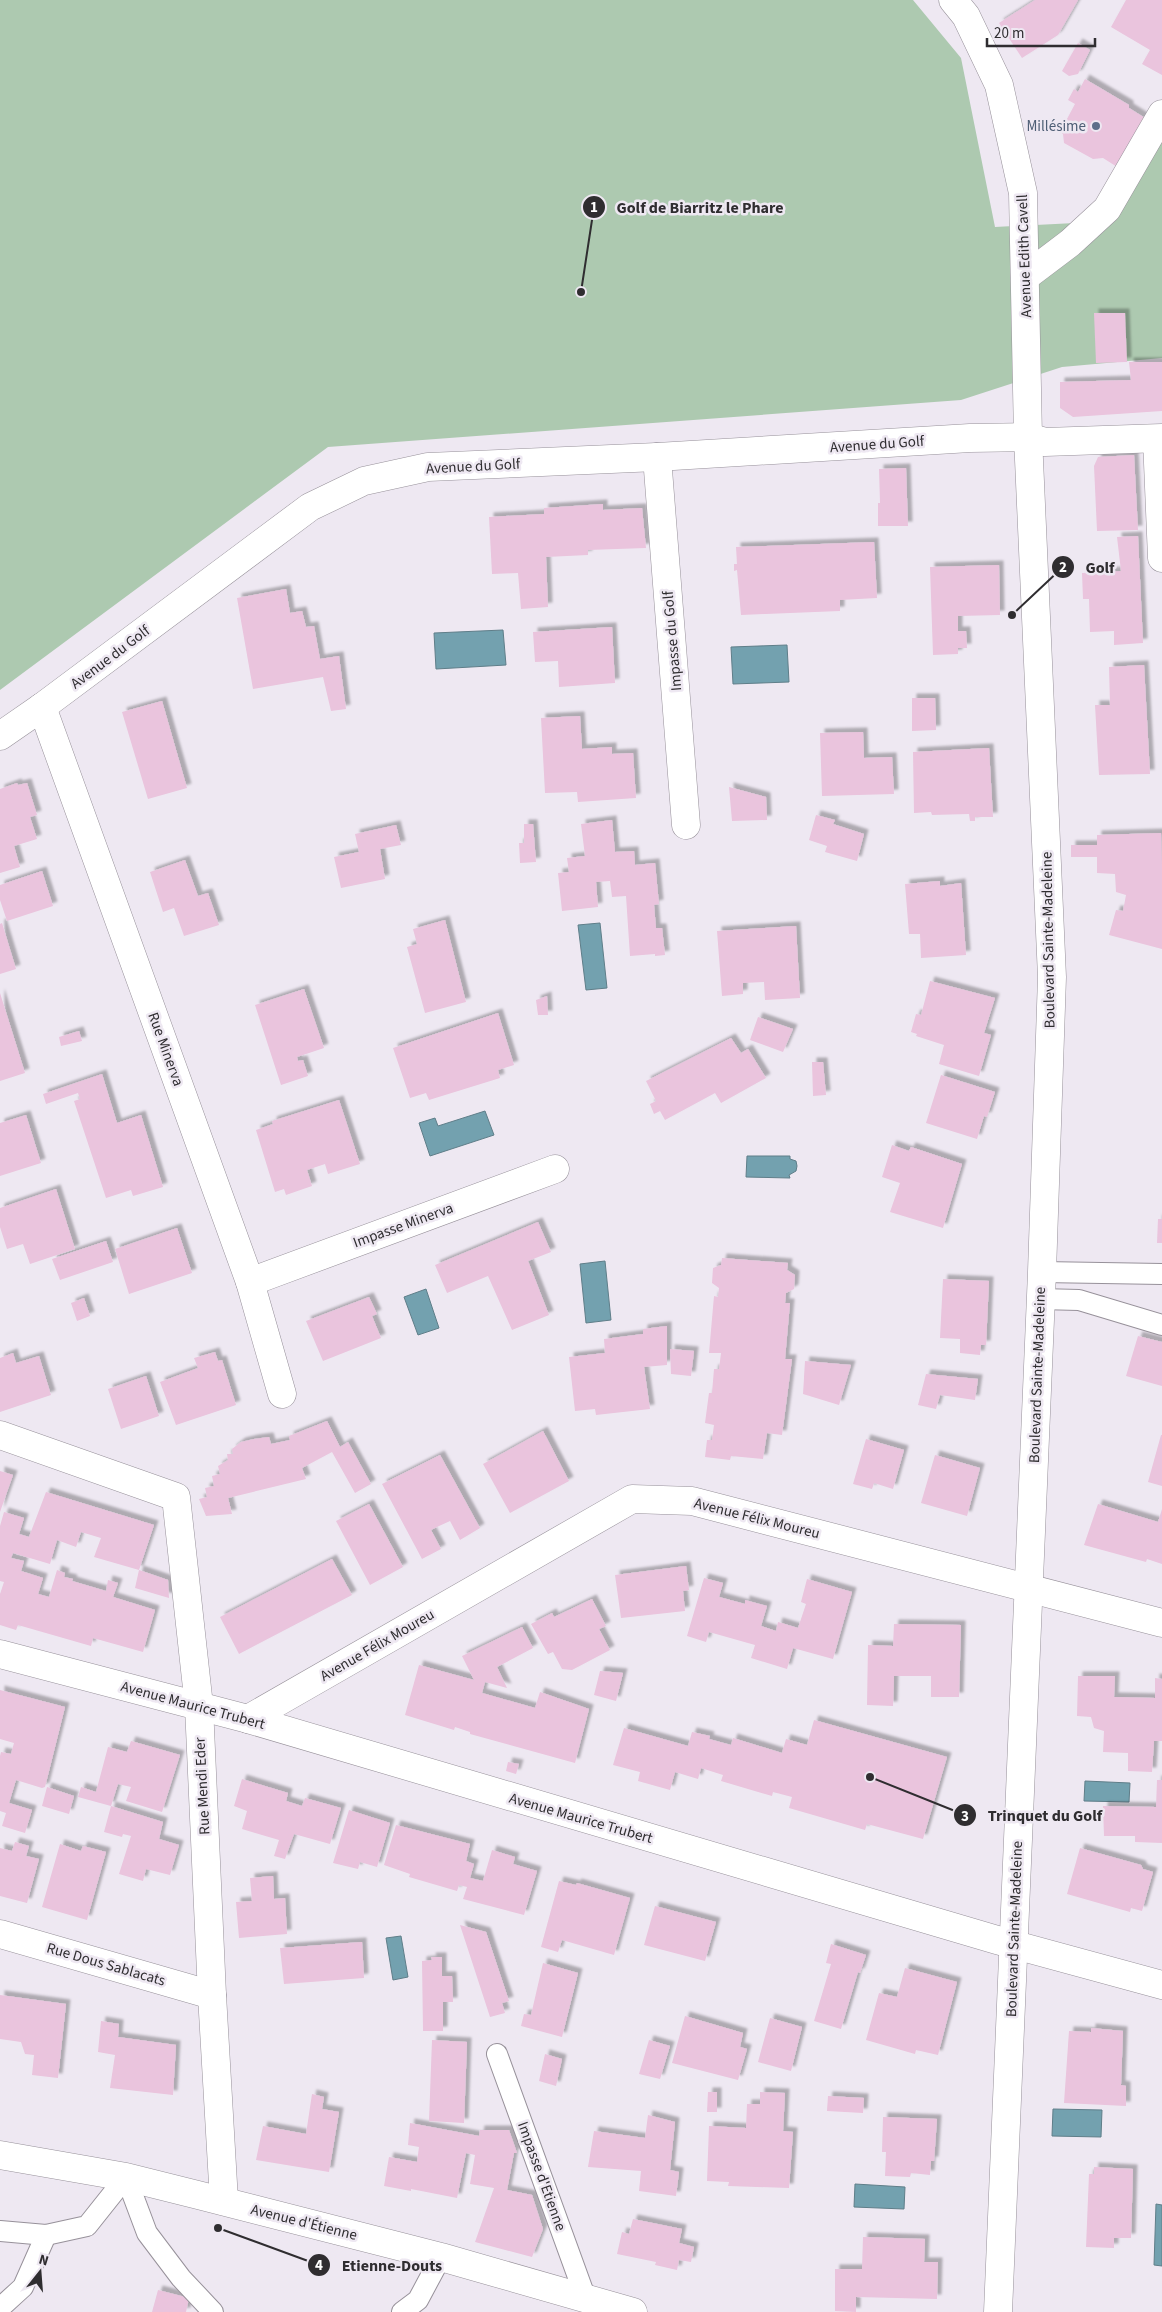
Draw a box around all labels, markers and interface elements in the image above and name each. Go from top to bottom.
scale bar [987,15,1094,47]
text: 20 m [994,23,1024,44]
place label: Millésime [1026,116,1086,137]
marker: Millésime [1090,120,1102,132]
callout: Golf de Biarritz le Phare [581,191,793,222]
street label: Avenue Edith Cavell [1012,194,1037,318]
text: 1 [590,197,598,218]
text: Golf de Biarritz le Phare [616,197,784,219]
street label: Avenue du Golf [829,431,925,458]
street label: Avenue du Golf [425,454,521,479]
callout: Golf [1050,552,1124,583]
text: 2 [1059,557,1067,578]
text: Golf [1085,557,1115,579]
street label: Impasse du Golf [658,590,687,692]
street label: Avenue du Golf [66,620,155,694]
street label: Boulevard Sainte-Madeleine [1036,852,1061,1028]
street label: Rue Minerva [142,1009,189,1089]
street label: Impasse Minerva [350,1198,456,1253]
street label: Boulevard Sainte-Madeleine [1024,1286,1051,1464]
street label: Avenue Félix Moureu [692,1493,822,1544]
street label: Avenue Félix Moureu [316,1604,438,1687]
street label: Avenue Maurice Trubert [118,1676,267,1735]
street label: Rue Mendi Eder [189,1736,216,1835]
street label: Avenue Maurice Trubert [507,1788,655,1849]
callout: Trinquet du Golf [953,1800,1112,1831]
text: Trinquet du Golf [988,1805,1103,1827]
text: 3 [961,1806,969,1827]
street label: Boulevard Sainte-Madeleine [1001,1840,1028,2018]
street label: Rue Dous Sablacats [44,1938,168,1991]
street label: Impasse d'Etienne [512,2119,571,2234]
street label: Avenue d'Étienne [249,2199,359,2246]
north arrow [15,2247,65,2297]
text: N [36,2250,51,2271]
callout: Etienne-Douts [307,2250,452,2281]
text: 4 [315,2255,323,2276]
text: Etienne-Douts [342,2255,442,2277]

